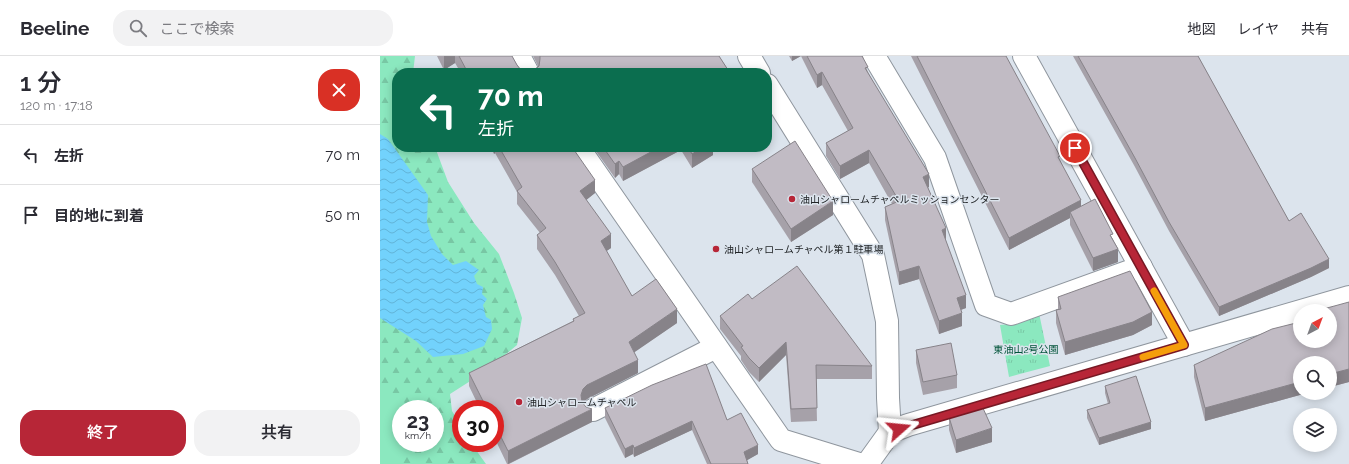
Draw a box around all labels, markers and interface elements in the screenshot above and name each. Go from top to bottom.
search box [113,10,393,46]
text: Beeline [20,17,89,39]
icon: search [127,17,149,39]
text: ここで検索 [159,20,234,38]
text: 地図 [1187,21,1215,37]
text: レイヤ [1237,21,1279,37]
text: 共有 [1301,21,1329,37]
text: 1 分 [20,68,61,97]
button: close [318,69,360,111]
text: 70 m [478,80,544,113]
icon: left [412,84,464,136]
text: 120 m · 17:18 [20,98,93,113]
text: 左折 [478,118,514,139]
pin [1058,131,1092,165]
icon: arrive [1064,137,1086,159]
icon: left [20,144,42,166]
text: 70 m [325,146,360,164]
text: 左折 [54,147,84,165]
marker: 油山シャロームチャペルミッションセンター [787,194,797,204]
place label: 油山シャロームチャペルミッションセンター [800,194,1000,205]
icon: arrive [20,204,42,226]
text: 50 m [325,206,360,224]
text: 目的地に到着 [54,207,144,225]
marker: 油山シャロームチャペル第１駐車場 [711,244,721,254]
place label: 油山シャロームチャペル第１駐車場 [724,244,884,255]
north arrow [1293,304,1337,348]
map controls [1293,304,1337,452]
park label: 東油山2号公園 [993,344,1059,355]
button: search [1293,356,1337,400]
marker: 油山シャロームチャペル [514,397,524,407]
place label: 油山シャロームチャペル [527,397,637,408]
speed limit sign: 30 [452,400,504,452]
position arrow [878,408,920,450]
button: layers [1293,408,1337,452]
text: 23 [407,409,429,433]
button: 終了 [20,410,186,456]
button: 共有 [194,410,360,456]
text: km/h [405,430,431,441]

